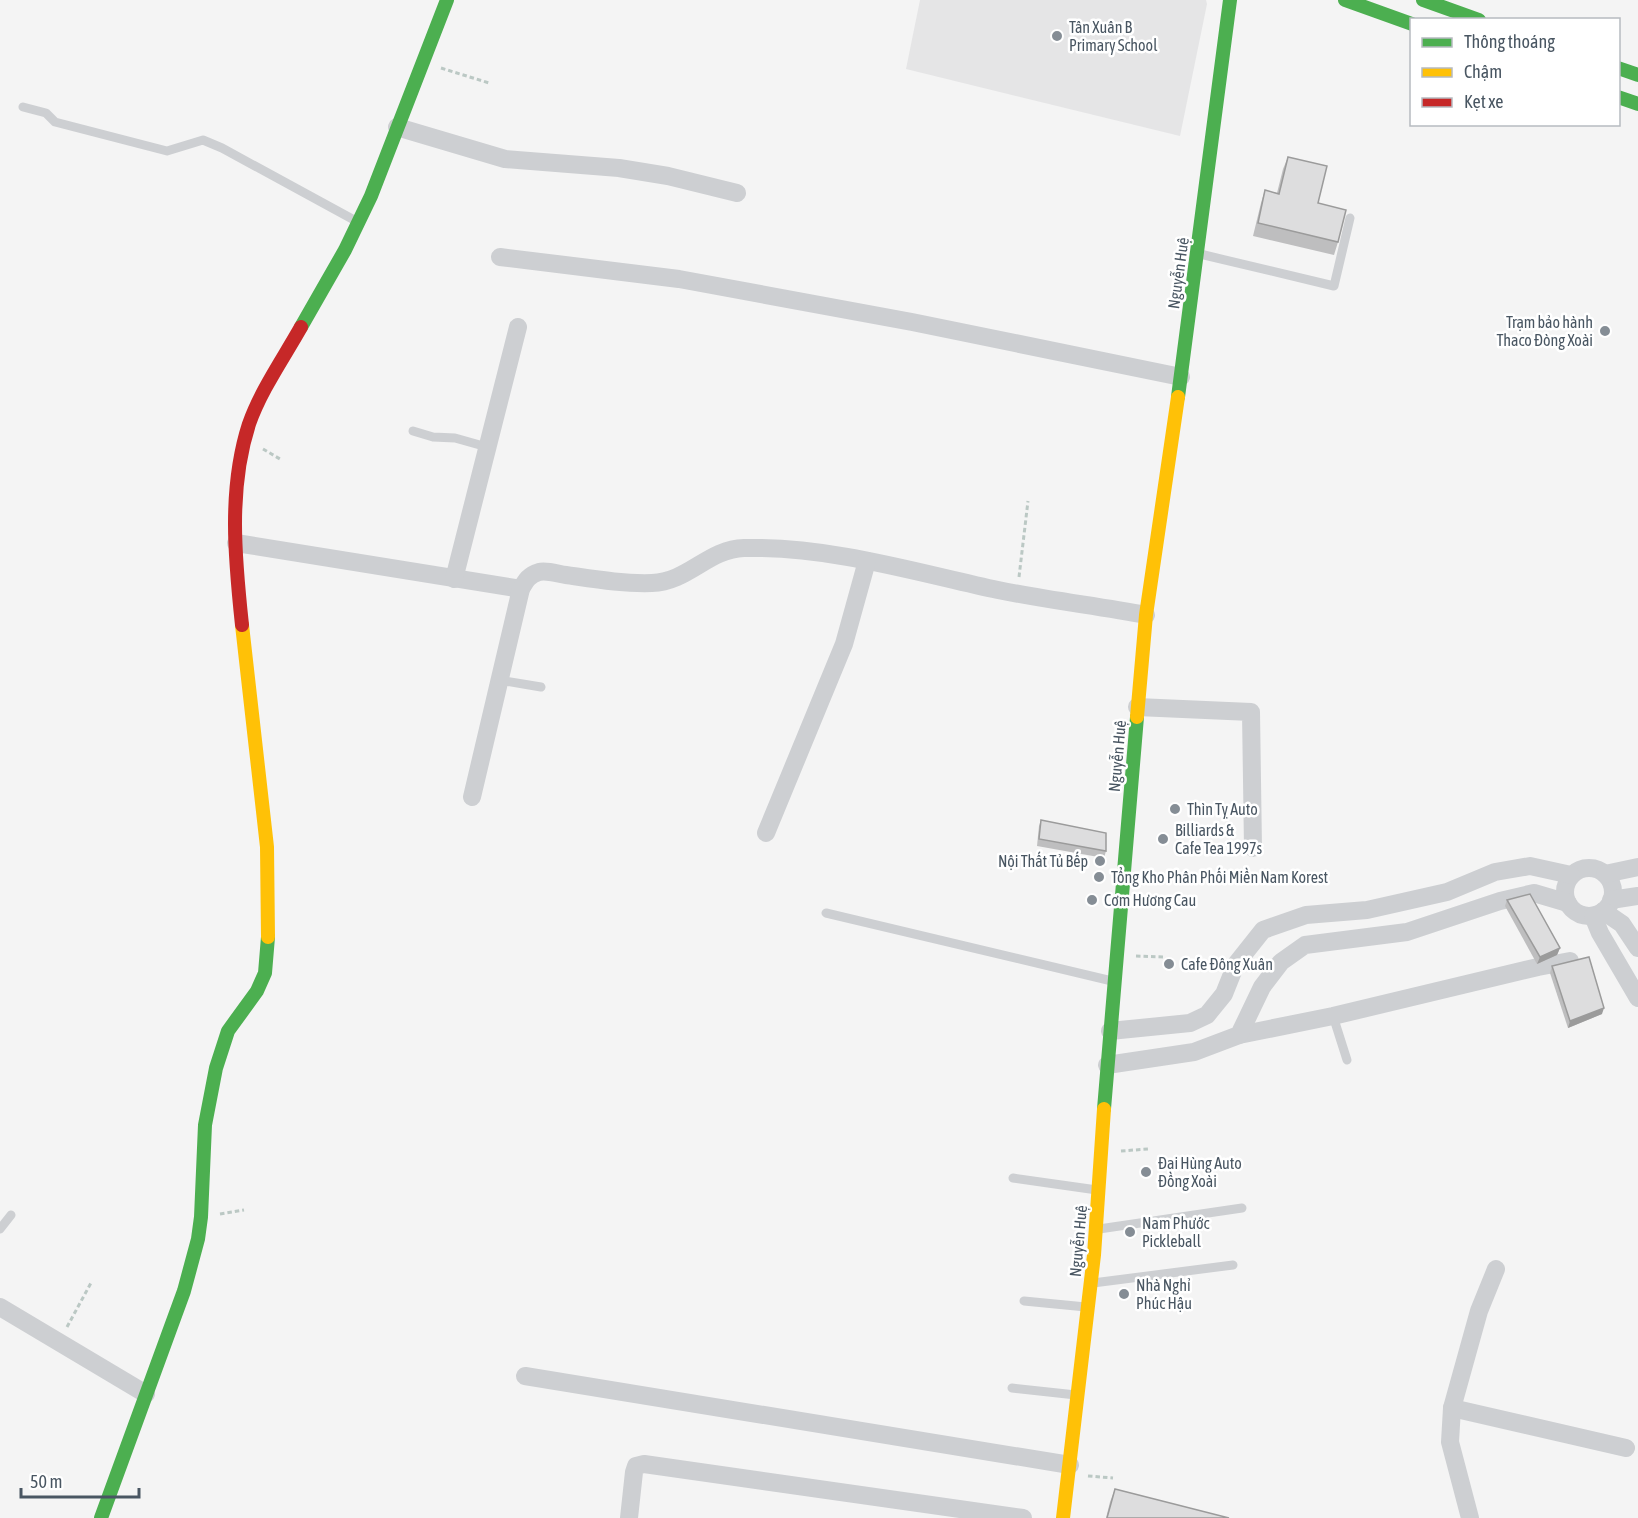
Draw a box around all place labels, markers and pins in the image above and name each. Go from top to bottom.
place label: Tân Xuân B Primary School [1069,18,1158,55]
marker: Tân Xuân B Primary School [1050,29,1064,43]
place label: Trạm bảo hành Thaco Đòng Xoài [1497,313,1593,350]
marker: Trạm bảo hành Thaco Đòng Xoài [1598,324,1612,338]
place label: Thìn Tỵ Auto [1187,800,1258,819]
marker: Thìn Tỵ Auto [1168,802,1182,816]
place label: Billiards & Cafe Tea 1997s [1175,821,1263,857]
marker: Billiards & Cafe Tea 1997s [1156,832,1170,846]
place label: Nội Thất Tủ Bếp [998,851,1088,871]
marker: Nội Thất Tủ Bếp [1093,854,1107,868]
place label: Tổng Kho Phân Phối Miền Nam Korest [1111,867,1329,887]
marker: Tổng Kho Phân Phối Miền Nam Korest [1092,870,1106,884]
place label: Cơm Hương Cau [1104,891,1196,910]
marker: Cơm Hương Cau [1085,893,1099,907]
place label: Cafe Đông Xuân [1181,955,1273,974]
marker: Cafe Đông Xuân [1162,957,1176,971]
place label: Đại Hùng Auto Đồng Xoài [1158,1154,1242,1191]
marker: Đại Hùng Auto Đồng Xoài [1139,1165,1153,1179]
place label: Nam Phước Pickleball [1142,1214,1209,1250]
marker: Nam Phước Pickleball [1123,1225,1137,1239]
place label: Nhà Nghỉ Phúc Hậu [1136,1276,1192,1312]
marker: Nhà Nghỉ Phúc Hậu [1117,1287,1131,1301]

